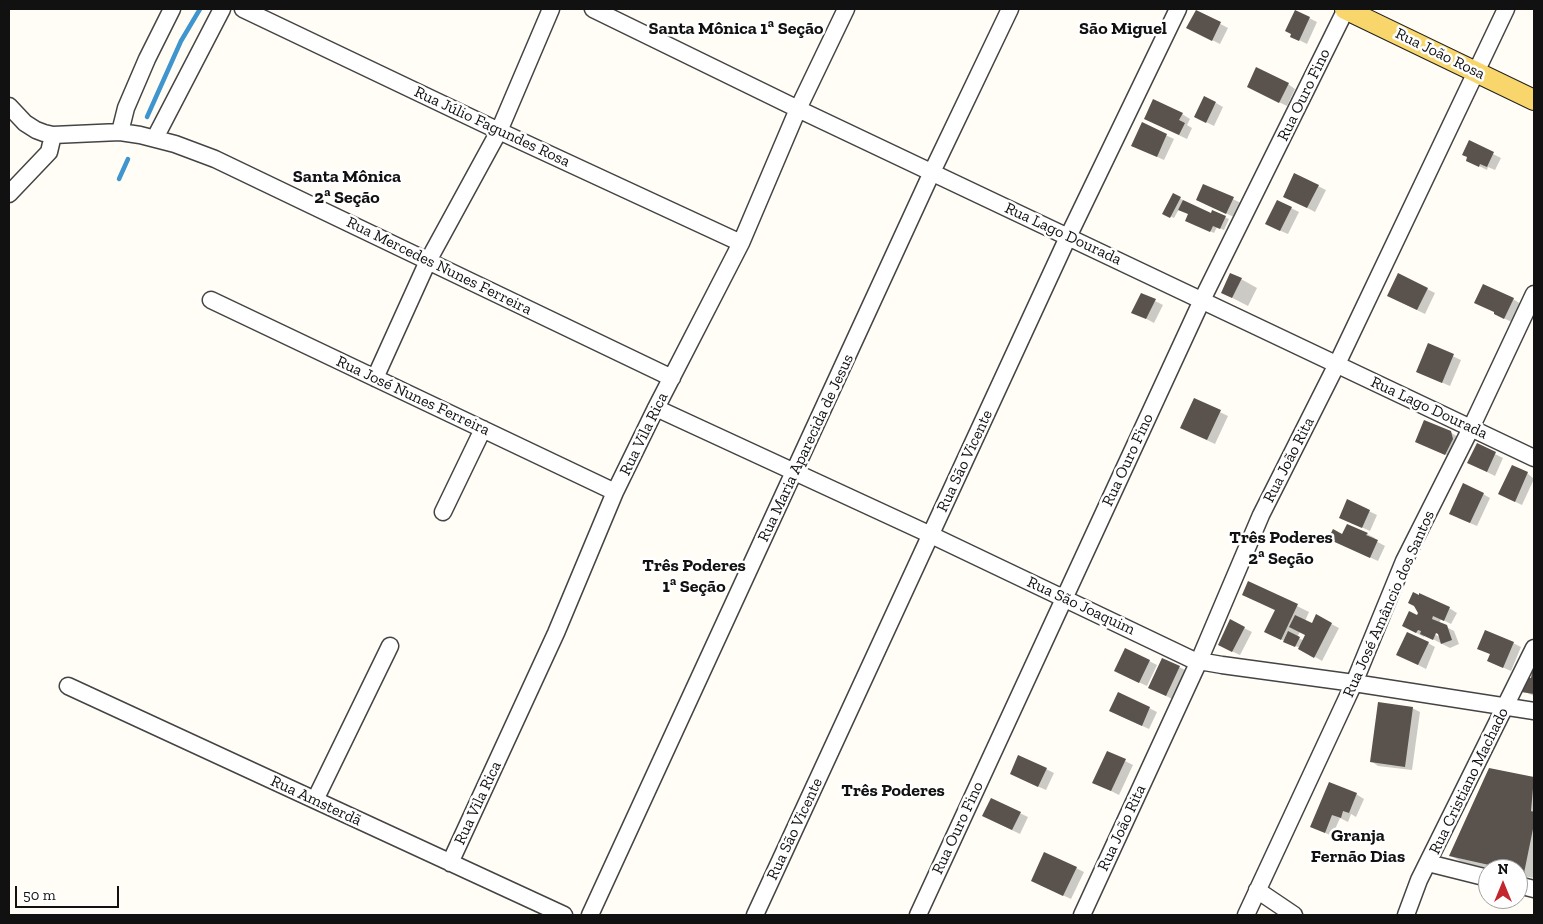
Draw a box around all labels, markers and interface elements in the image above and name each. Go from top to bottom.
district label: Santa Mônica 1ª Seção [649,18,823,40]
district label: São Miguel [1079,18,1167,40]
street label: Rua João Rosa [1392,24,1488,84]
street label: Rua Ouro Fino [1273,46,1335,144]
street label: Rua Júlio Fagundes Rosa [411,82,573,172]
district label: Santa Mônica 2ª Seção [293,166,401,208]
street label: Rua Lago Dourada [1002,199,1124,269]
street label: Rua Mercedes Nunes Ferreira [343,213,535,319]
street label: Rua Maria Aparecida de Jesus [754,351,858,545]
street label: Rua José Nunes Ferreira [333,352,493,440]
street label: Rua Lago Dourada [1368,373,1490,443]
street label: Rua Vila Rica [616,389,672,479]
street label: Rua São Vicente [933,407,997,515]
street label: Rua Ouro Fino [1098,411,1158,509]
street label: Rua João Rita [1259,414,1319,506]
street label: Rua José Amâncio dos Santos [1339,508,1439,700]
district label: Três Poderes 2ª Seção [1229,527,1333,570]
district label: Três Poderes 1ª Seção [642,555,746,598]
street label: Rua São Joaquim [1024,573,1138,639]
street label: Rua Cristiano Machado [1425,705,1513,857]
street label: Rua Vila Rica [450,758,506,848]
street label: Rua Amsterdã [267,772,365,830]
street label: Rua São Vicente [763,775,827,883]
street label: Rua Ouro Fino [928,779,988,877]
district label: Três Poderes [841,780,945,802]
street label: Rua João Rita [1094,782,1150,874]
district label: Granja Fernão Dias [1311,825,1405,868]
north arrow [1478,859,1528,909]
text: N [1498,861,1508,878]
scale bar [18,876,121,908]
text: 50 m [23,886,56,904]

